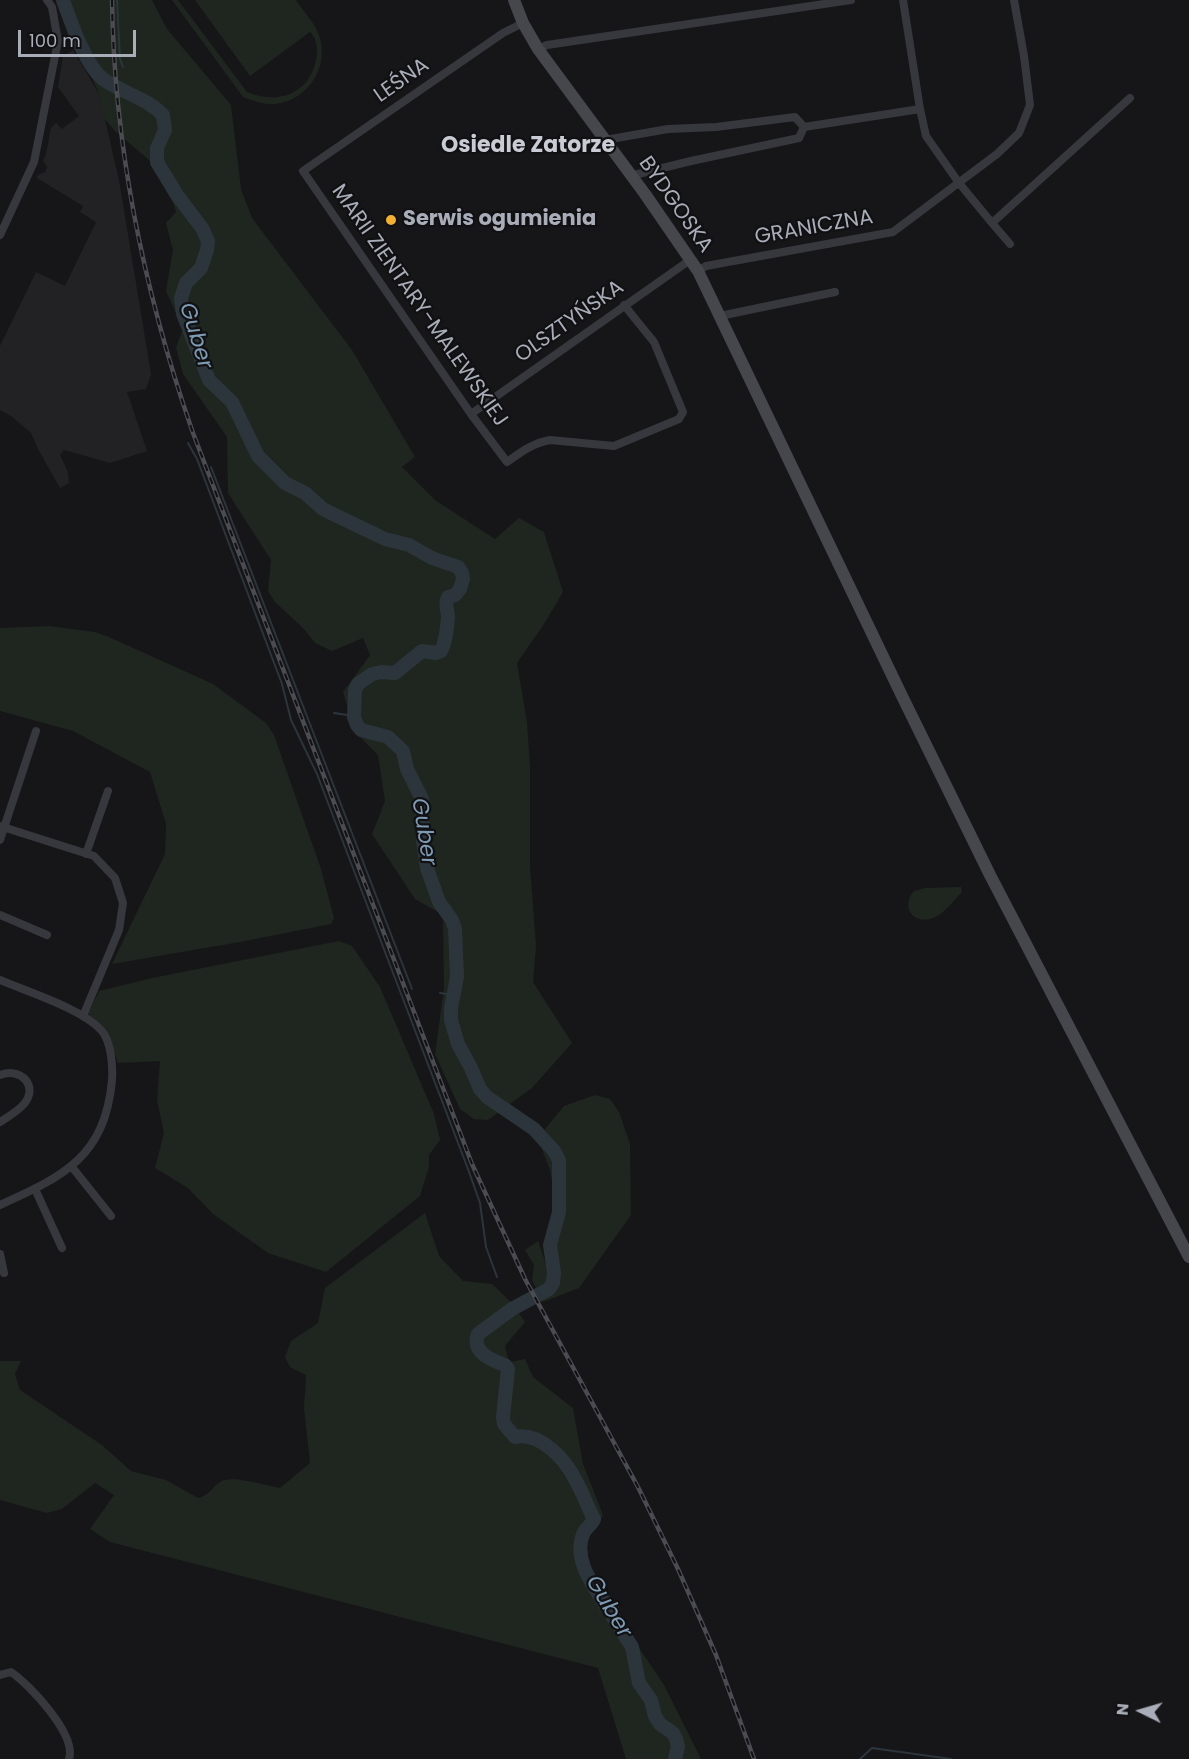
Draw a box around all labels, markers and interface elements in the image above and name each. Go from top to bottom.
scale bar [21,18,140,56]
text: 100 m [29,28,81,53]
street label: LEŚNA [370,53,434,109]
district label: Osiedle Zatorze [441,133,615,159]
street label: BYDGOSKA [633,152,717,258]
street label: MARII ZIENTARY-MALEWSKIEJ [326,180,512,432]
street label: GRANICZNA [753,205,875,251]
place label: Serwis ogumienia [403,207,596,233]
marker: Serwis ogumienia [384,213,398,227]
street label: OLSZTYŃSKA [511,275,629,369]
water label: Guber [172,300,218,372]
water label: Guber [405,796,441,868]
water label: Guber [579,1571,637,1643]
north arrow [1111,1681,1171,1741]
text: N [1111,1702,1135,1716]

